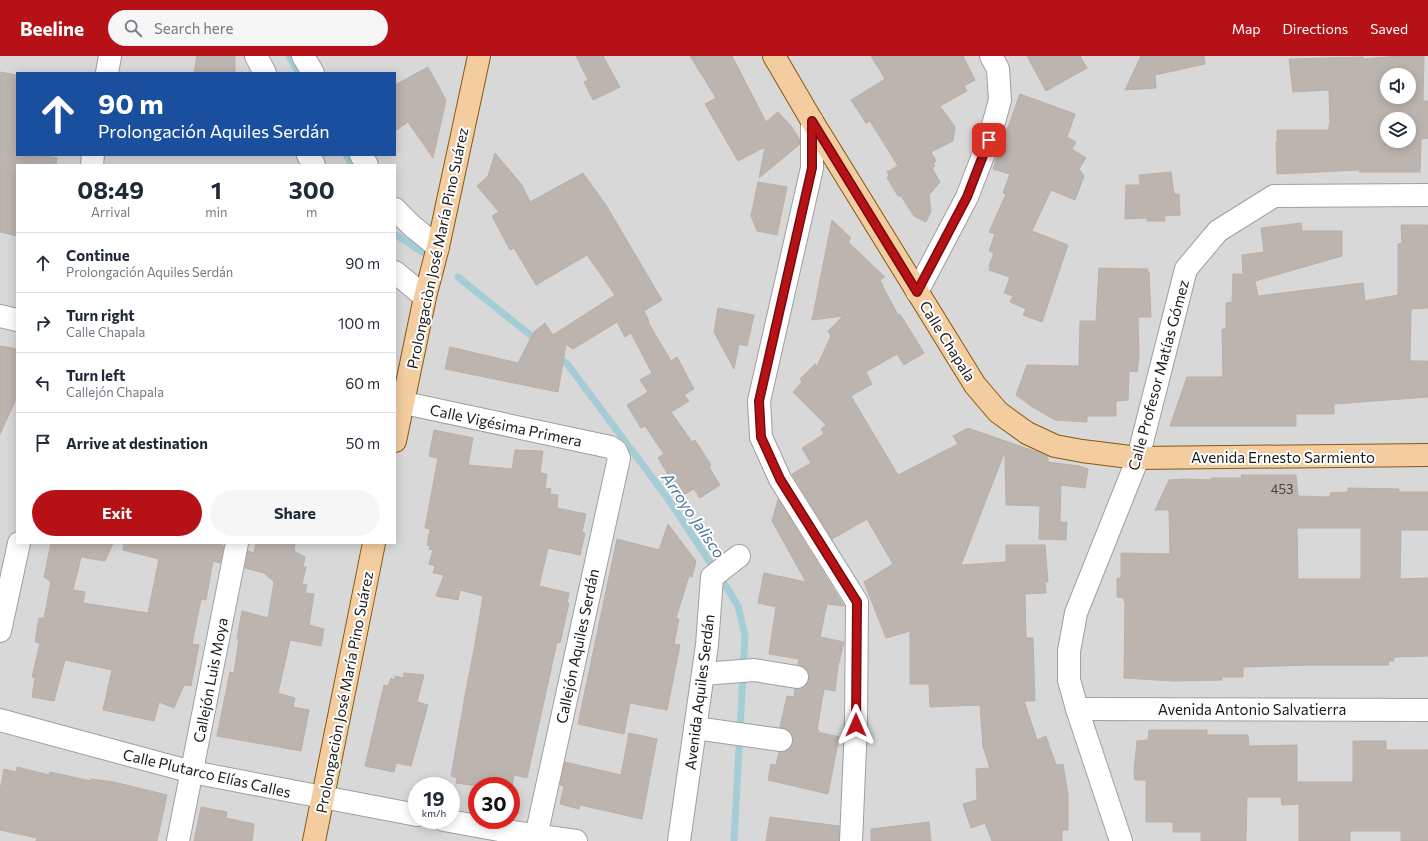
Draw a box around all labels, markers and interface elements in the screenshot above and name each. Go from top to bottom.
search box [108,10,388,46]
text: Beeline [20,17,84,40]
icon: search [122,17,144,39]
text: Search here [154,19,233,37]
text: Map [1232,20,1261,37]
text: Directions [1283,20,1348,37]
text: Saved [1370,20,1408,37]
map controls [1380,68,1416,148]
button: sound [1380,68,1416,104]
text: 90 m [98,86,164,120]
icon: ahead [32,88,84,140]
button: layers [1380,112,1416,148]
text: Prolongación Aquiles Serdán [98,120,330,142]
pin [972,123,1006,157]
street label: Prolongaciòn José María Pino Suárez [403,126,471,370]
icon: arrive [978,129,1000,151]
text: 08:49 [77,175,144,204]
text: 1 [211,175,222,204]
text: 300 [289,175,335,204]
text: Arrival [91,204,130,220]
text: min [205,204,227,220]
text: m [306,204,317,220]
text: Continue [66,246,130,264]
icon: ahead [32,252,54,274]
text: 90 m [345,254,380,272]
text: Prolongación Aquiles Serdán [66,264,233,280]
street label: Calle Profesor Matías Gómez [1124,278,1192,472]
street label: Calle Chapala [916,297,980,385]
text: Turn right [66,306,135,324]
icon: right [32,312,54,334]
text: 100 m [338,314,380,332]
text: Calle Chapala [66,324,145,340]
text: Turn left [66,366,125,384]
icon: left [32,372,54,394]
text: 60 m [345,374,380,392]
text: Callejón Chapala [66,384,164,400]
street label: Calle Vigésima Primera [428,400,584,450]
icon: arrive [32,432,54,454]
text: Arrive at destination [66,434,208,452]
text: 50 m [346,434,380,452]
street label: Avenida Ernesto Sarmiento [1191,448,1375,466]
water label: Arroyo Jalisco [658,468,730,561]
house number: 453 [1271,481,1293,497]
button: Exit [32,490,202,536]
button: Share [210,490,380,536]
street label: Callejón Aquiles Serdán [552,567,602,725]
street label: Prolongaciòn José María Pino Suárez [312,569,376,815]
street label: Avenida Aquiles Serdán [681,613,717,771]
street label: Callejón Luis Moya [189,616,231,744]
street label: Avenida Antonio Salvatierra [1158,700,1346,718]
position arrow [835,704,877,746]
street label: Calle Plutarco Elías Calles [121,745,293,801]
speed limit sign: 30 [468,777,520,829]
text: 19 [423,786,445,810]
text: km/h [422,807,446,819]

